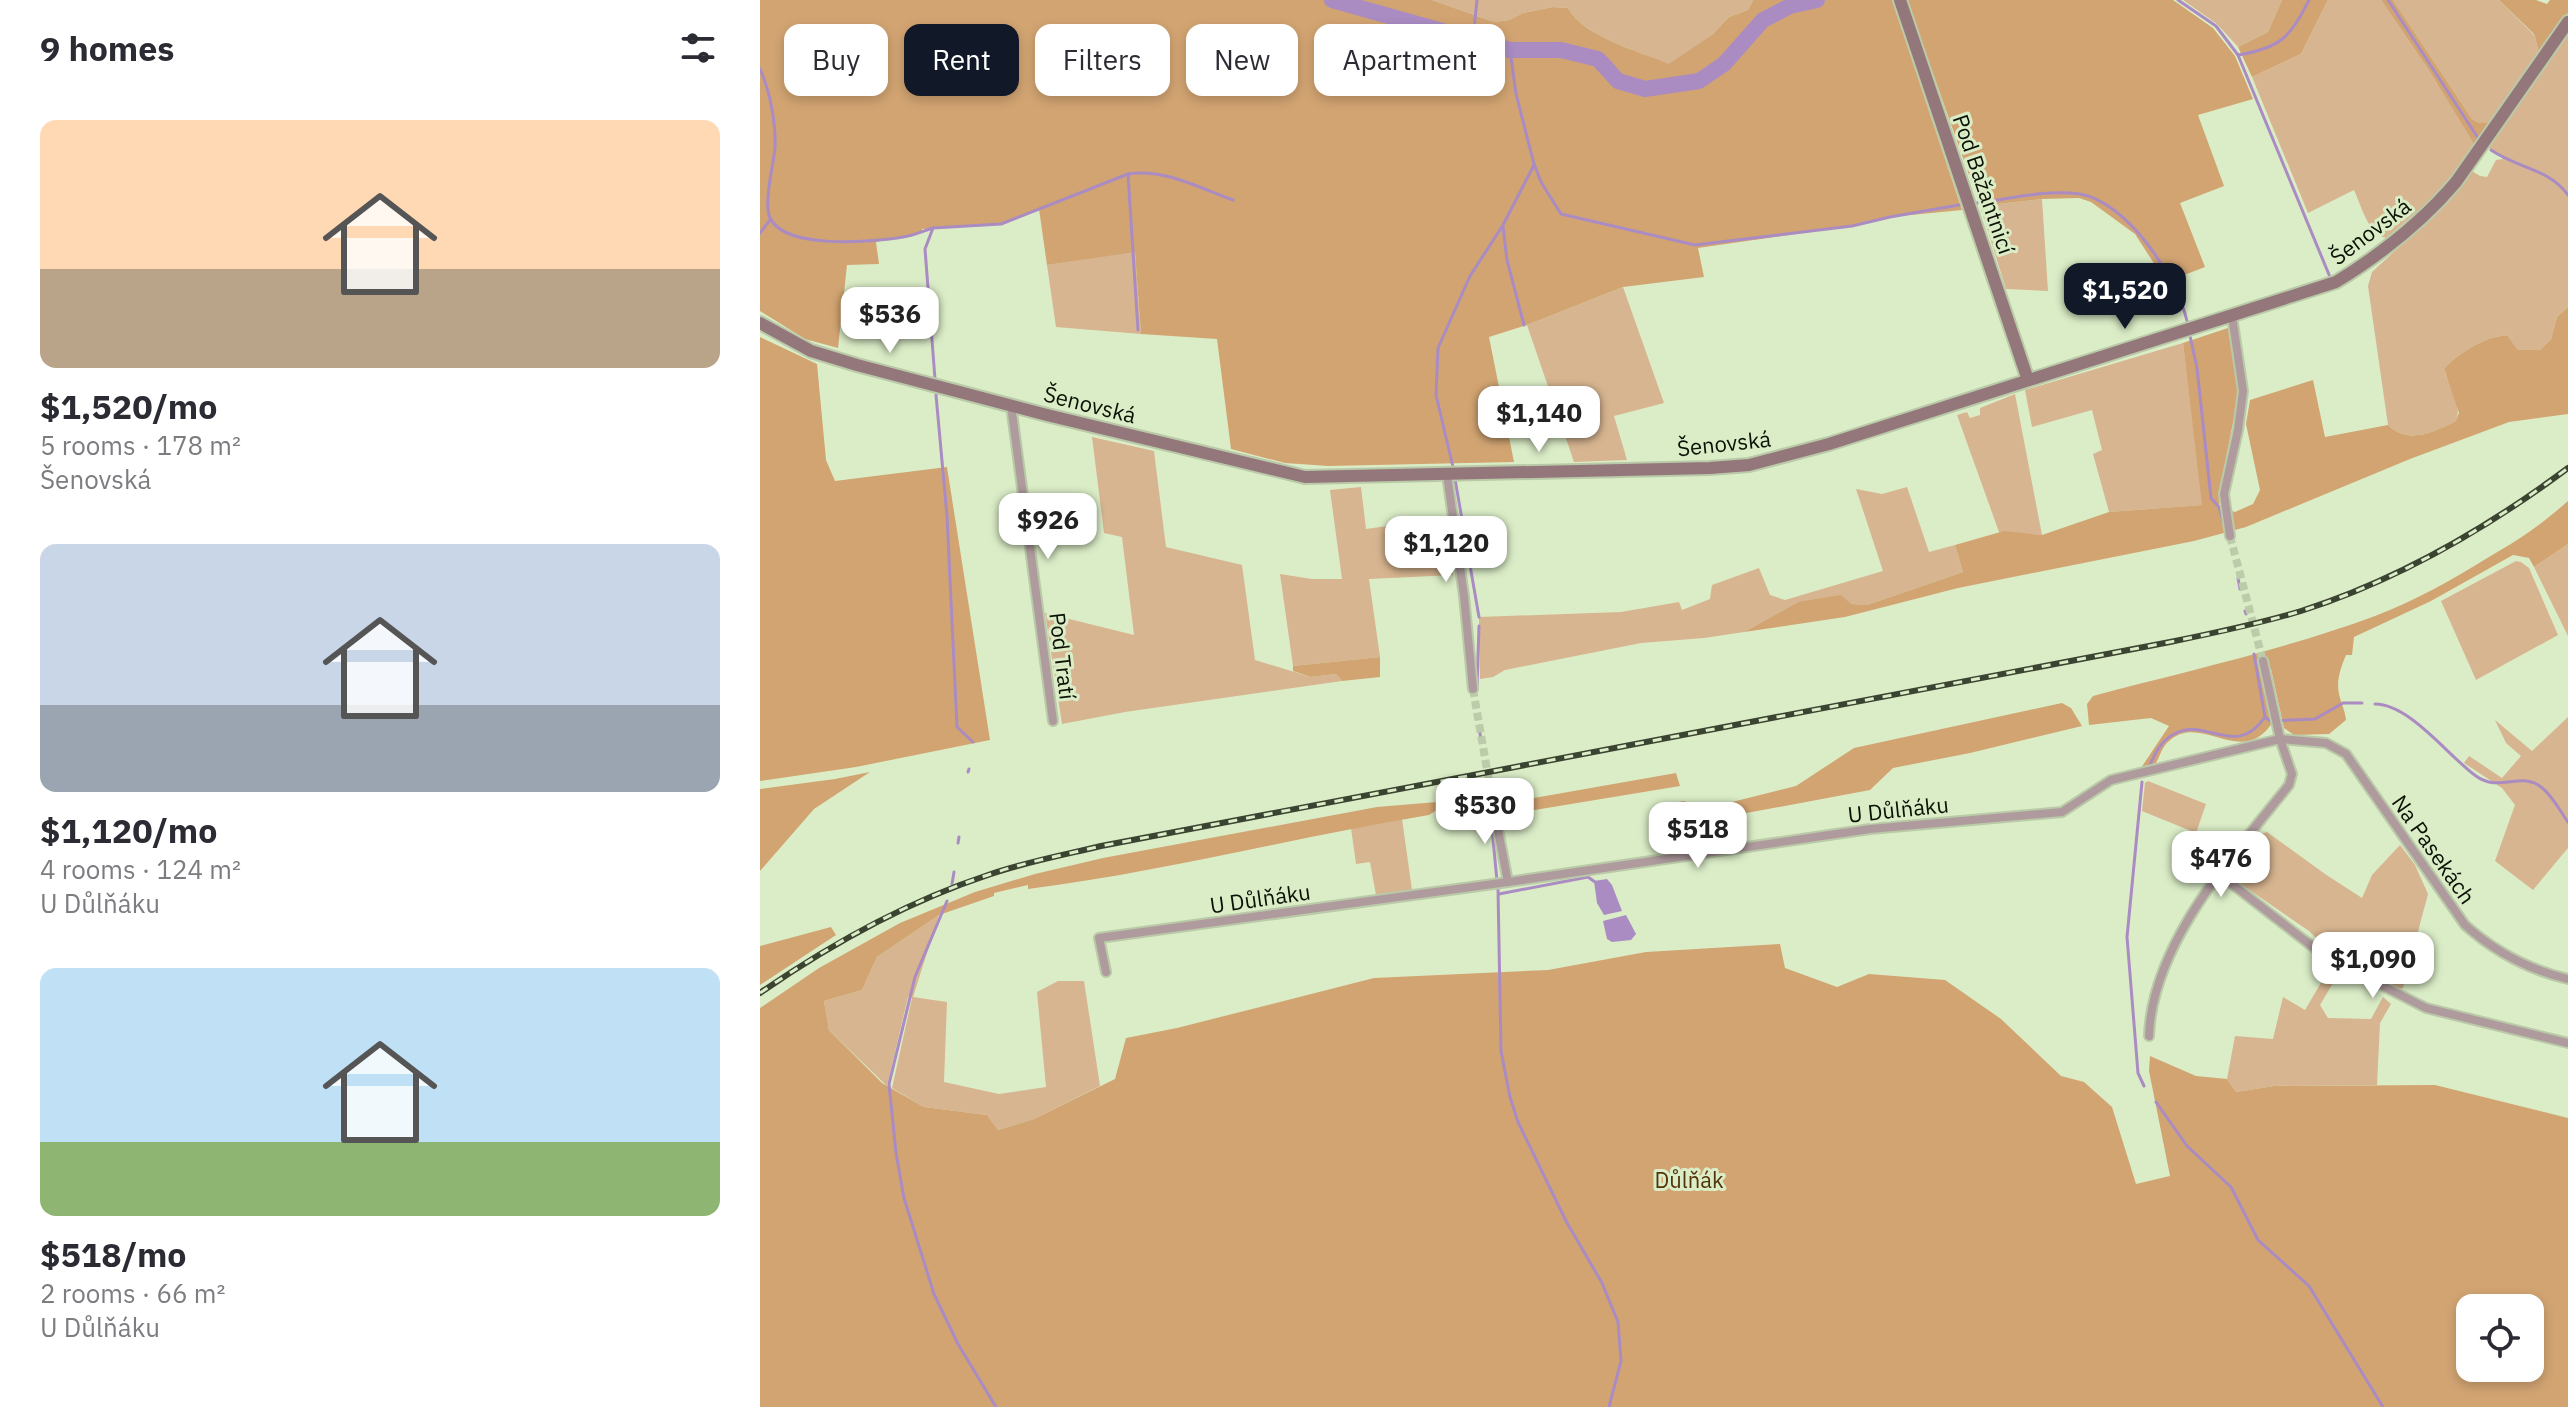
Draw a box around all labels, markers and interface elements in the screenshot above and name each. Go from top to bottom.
chip: Buy [784,24,888,96]
chip: Rent [904,24,1019,96]
chip: Filters [1035,24,1170,96]
chip: New [1186,24,1298,96]
chip: Apartment [1314,24,1505,96]
text: 9 homes [40,26,175,70]
icon: filters [676,26,720,70]
street label: Pod Bažantnicí [1947,110,2022,258]
icon: home [308,172,452,316]
street label: Šenovská [2324,191,2417,271]
pin: $1,520 [2060,263,2190,331]
text: $1,520 [2082,272,2168,306]
pin: $536 [843,287,937,355]
text: $536 [859,296,921,330]
street label: Šenovská [1041,379,1139,430]
text: $1,520/mo [40,384,217,428]
pin: $1,140 [1474,386,1604,454]
text: $1,140 [1496,395,1582,429]
street label: Šenovská [1676,424,1773,462]
text: 5 rooms · 178 m² [40,428,241,462]
text: Šenovská [40,462,151,496]
pin: $926 [1001,493,1095,561]
text: $926 [1017,502,1079,536]
pin: $1,120 [1381,516,1511,584]
text: $1,120 [1403,525,1489,559]
icon: home [308,596,452,740]
street label: Pod Tratí [1043,611,1083,702]
pin: $530 [1438,778,1532,846]
text: $530 [1454,787,1516,821]
street label: U Důlňáku [1846,789,1950,829]
street label: Na Pasekách [2386,789,2482,909]
pin: $518 [1651,802,1745,870]
text: $1,120/mo [40,808,217,852]
text: $518 [1667,811,1729,845]
pin: $476 [2174,831,2268,899]
text: $476 [2190,840,2252,874]
text: 4 rooms · 124 m² [40,852,241,886]
street label: U Důlňáku [1208,877,1312,919]
text: U Důlňáku [40,886,160,920]
pin: $1,090 [2308,932,2438,1000]
text: $1,090 [2330,941,2416,975]
icon: home [308,1020,452,1164]
park label: Důlňák [1654,1165,1724,1194]
text: $518/mo [40,1232,187,1276]
text: 2 rooms · 66 m² [40,1276,225,1310]
map controls [2456,1294,2544,1382]
button: locate [2456,1294,2544,1382]
text: U Důlňáku [40,1310,160,1344]

